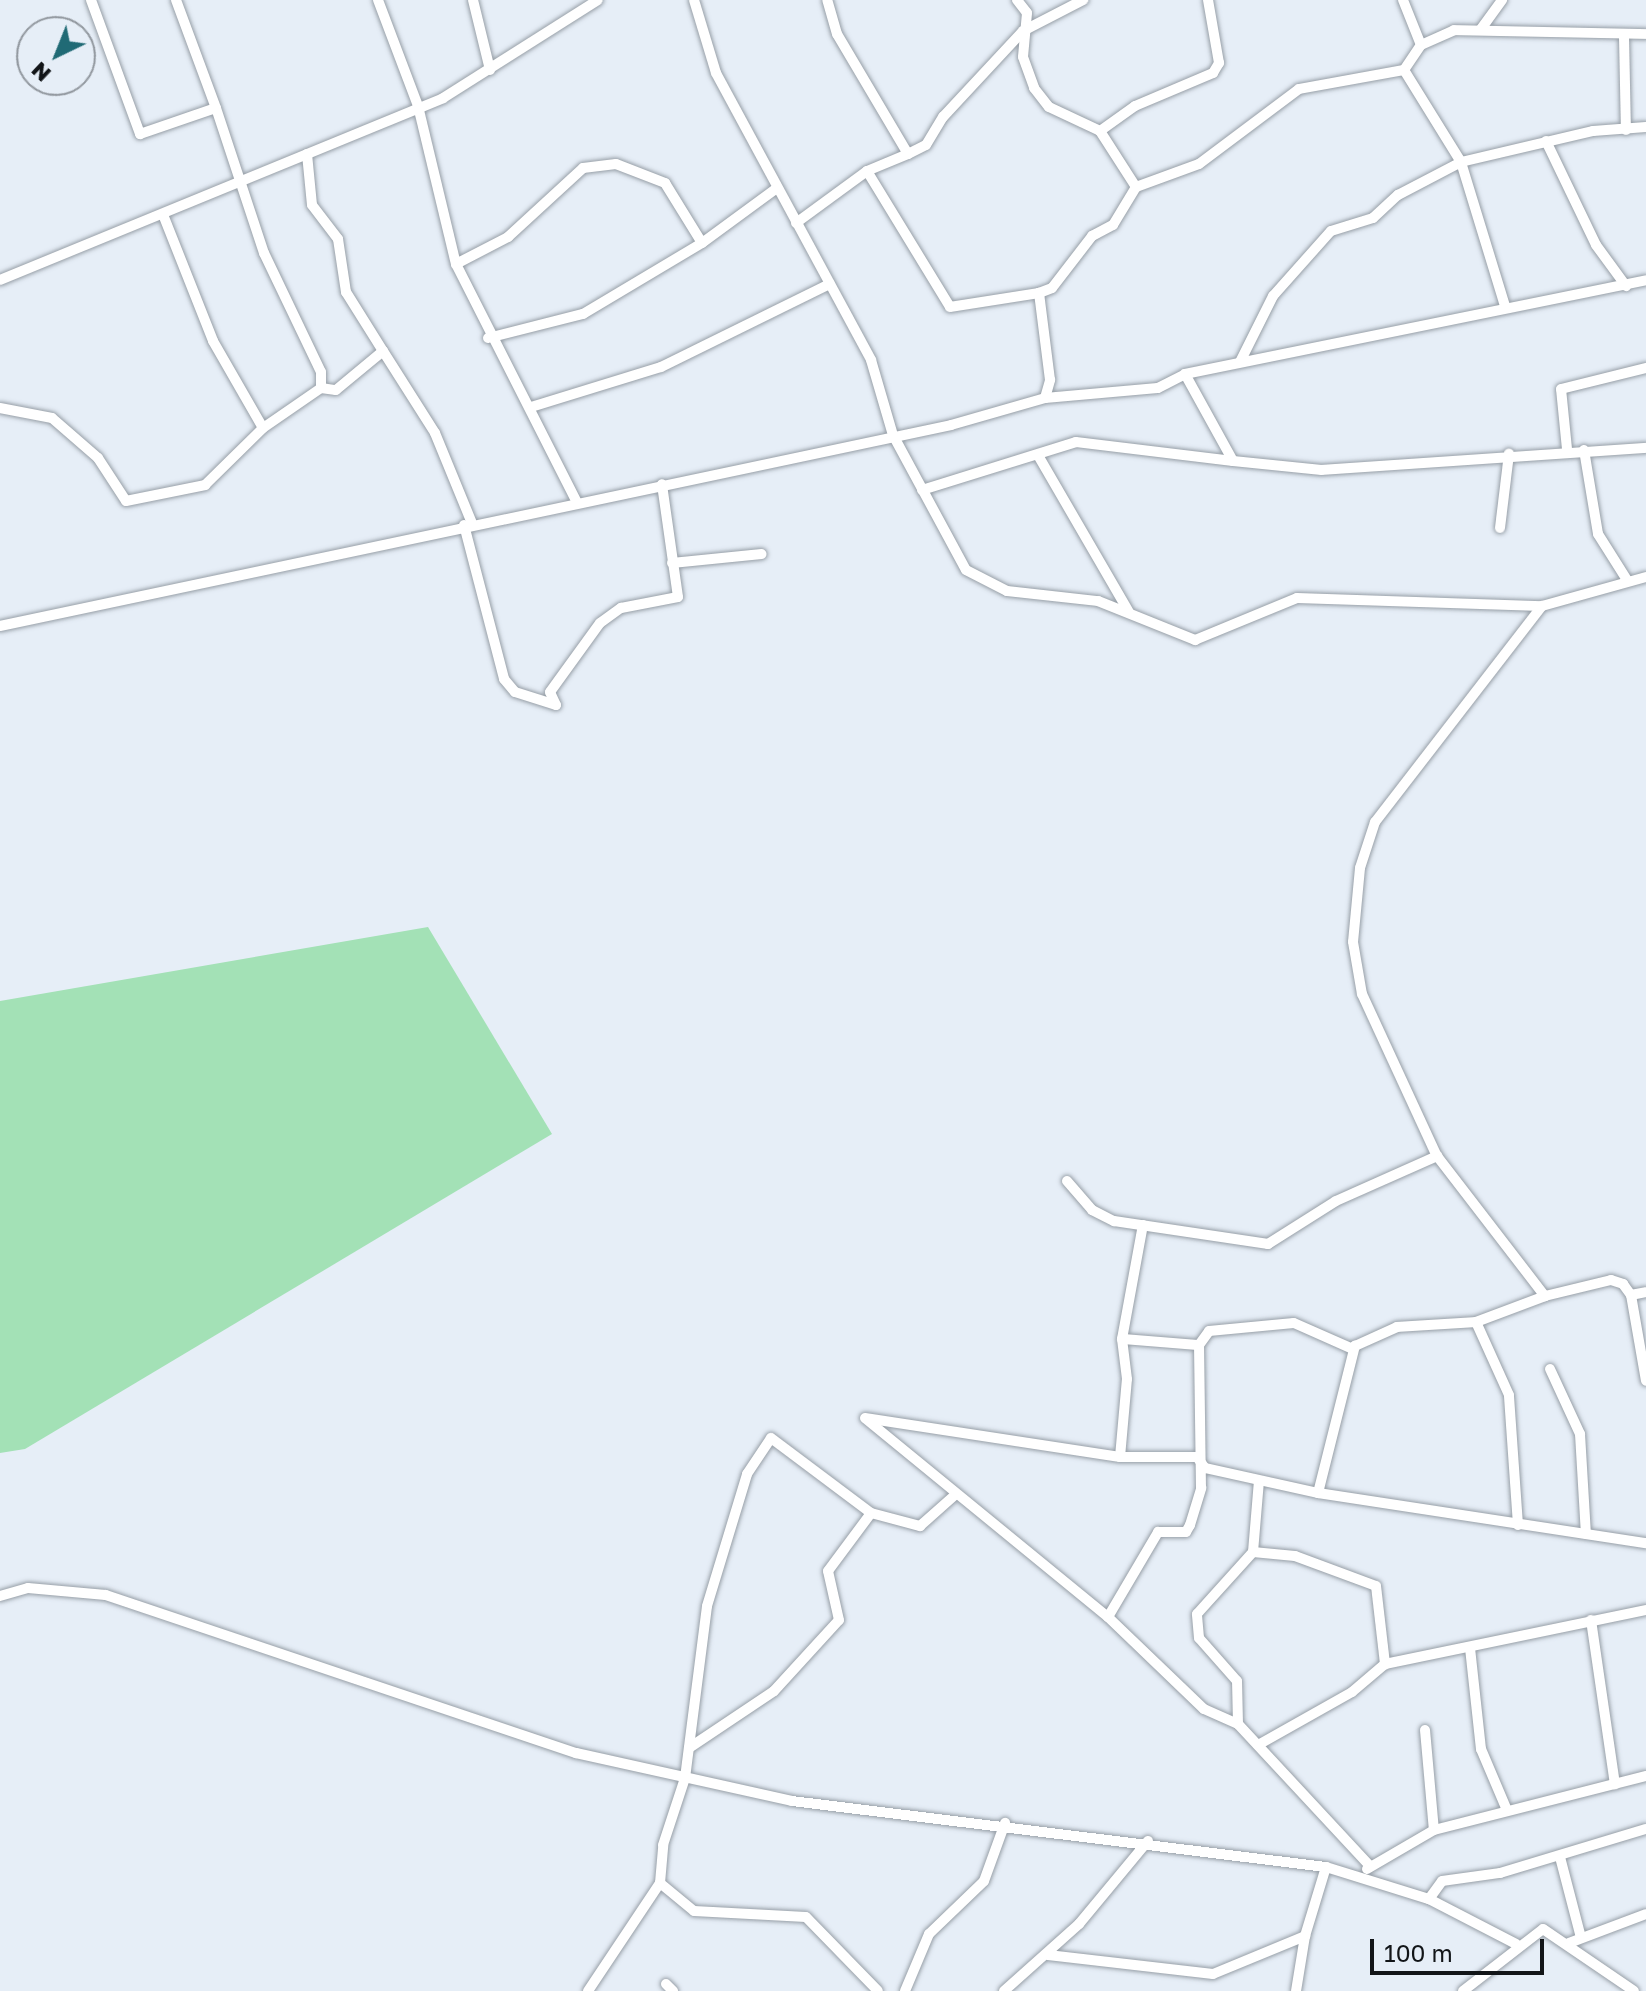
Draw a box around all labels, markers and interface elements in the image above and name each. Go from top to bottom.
north arrow [16,16,96,96]
text: N [25,57,56,88]
scale bar [1374,1923,1548,1973]
text: 100 m [1384,1938,1453,1967]

